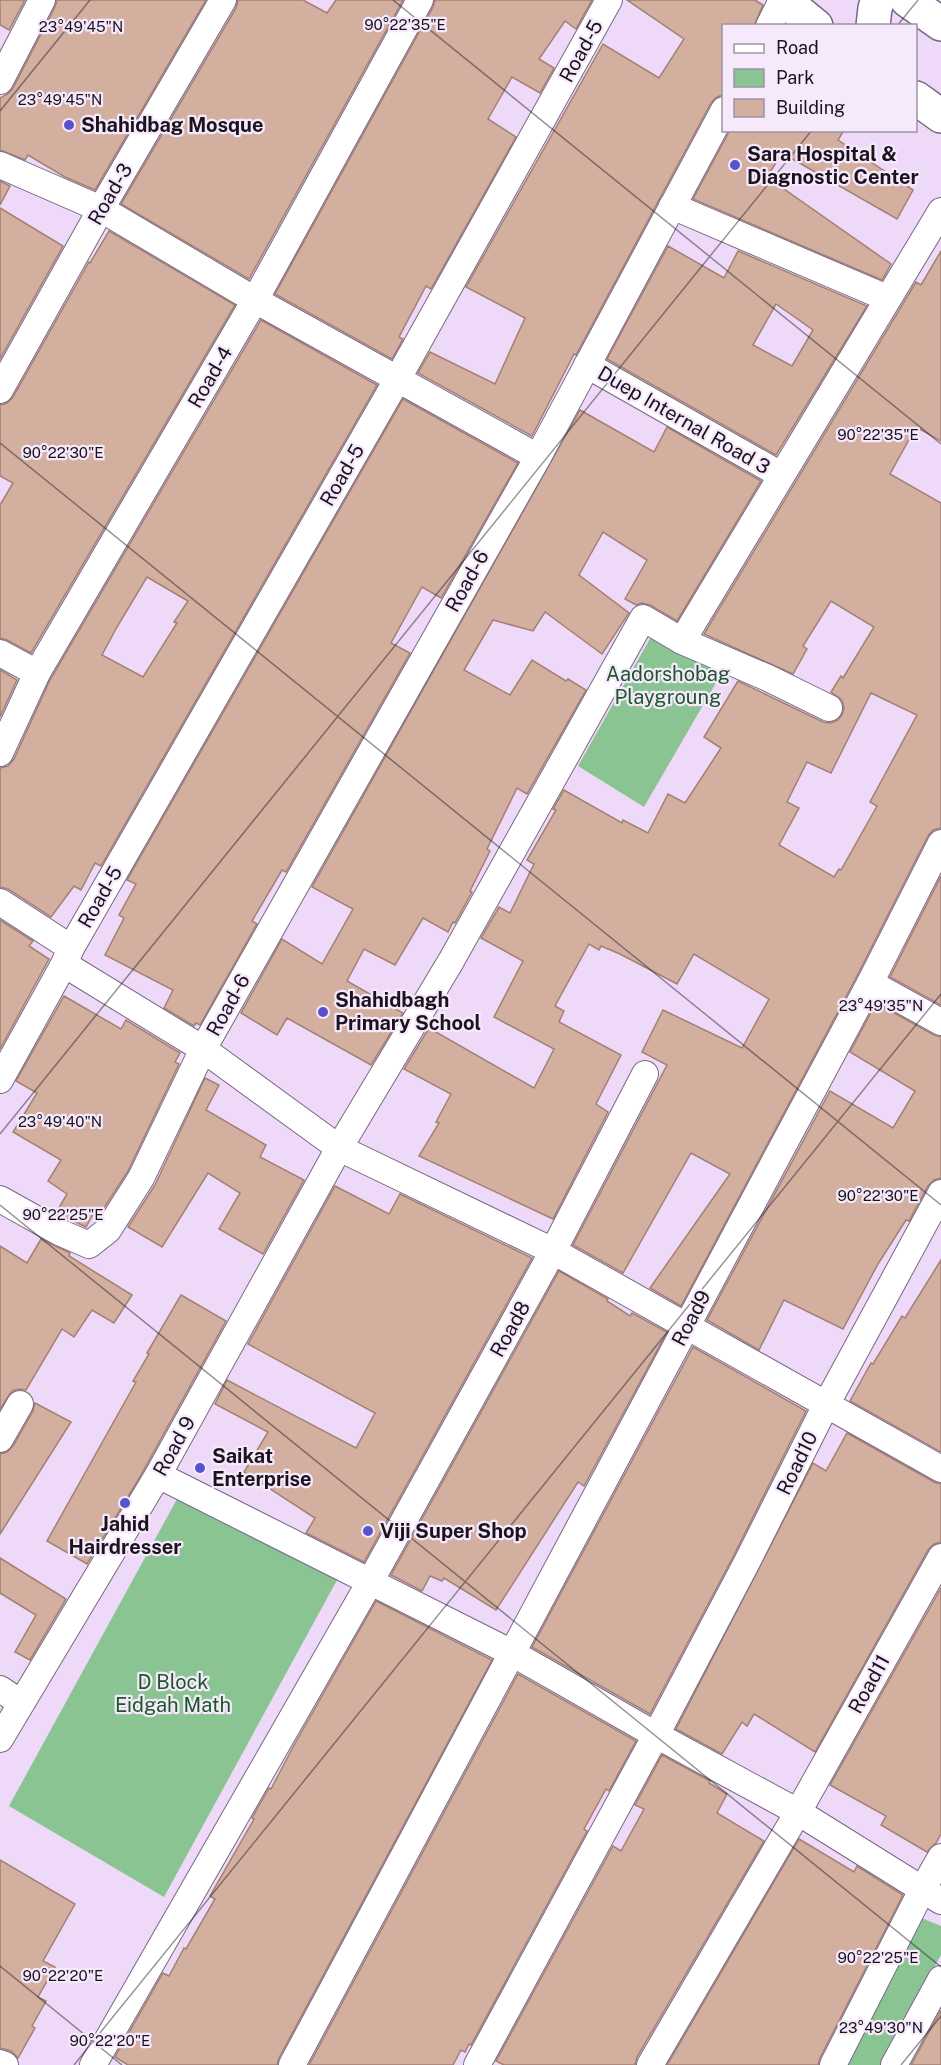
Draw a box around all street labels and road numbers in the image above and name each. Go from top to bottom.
street label: Road-5 [554,16,608,86]
street label: Road-3 [83,159,137,229]
street label: Road-4 [183,342,237,412]
street label: Duep Internal Road 3 [593,361,775,479]
street label: Road-5 [315,440,369,510]
street label: Road-6 [440,546,494,616]
street label: Road-5 [73,862,127,932]
street label: Road-6 [201,970,255,1040]
street label: Road9 [666,1286,716,1350]
street label: Road8 [485,1297,535,1361]
street label: Road 9 [148,1412,200,1480]
street label: Road10 [771,1427,823,1499]
street label: Road11 [843,1650,895,1718]

